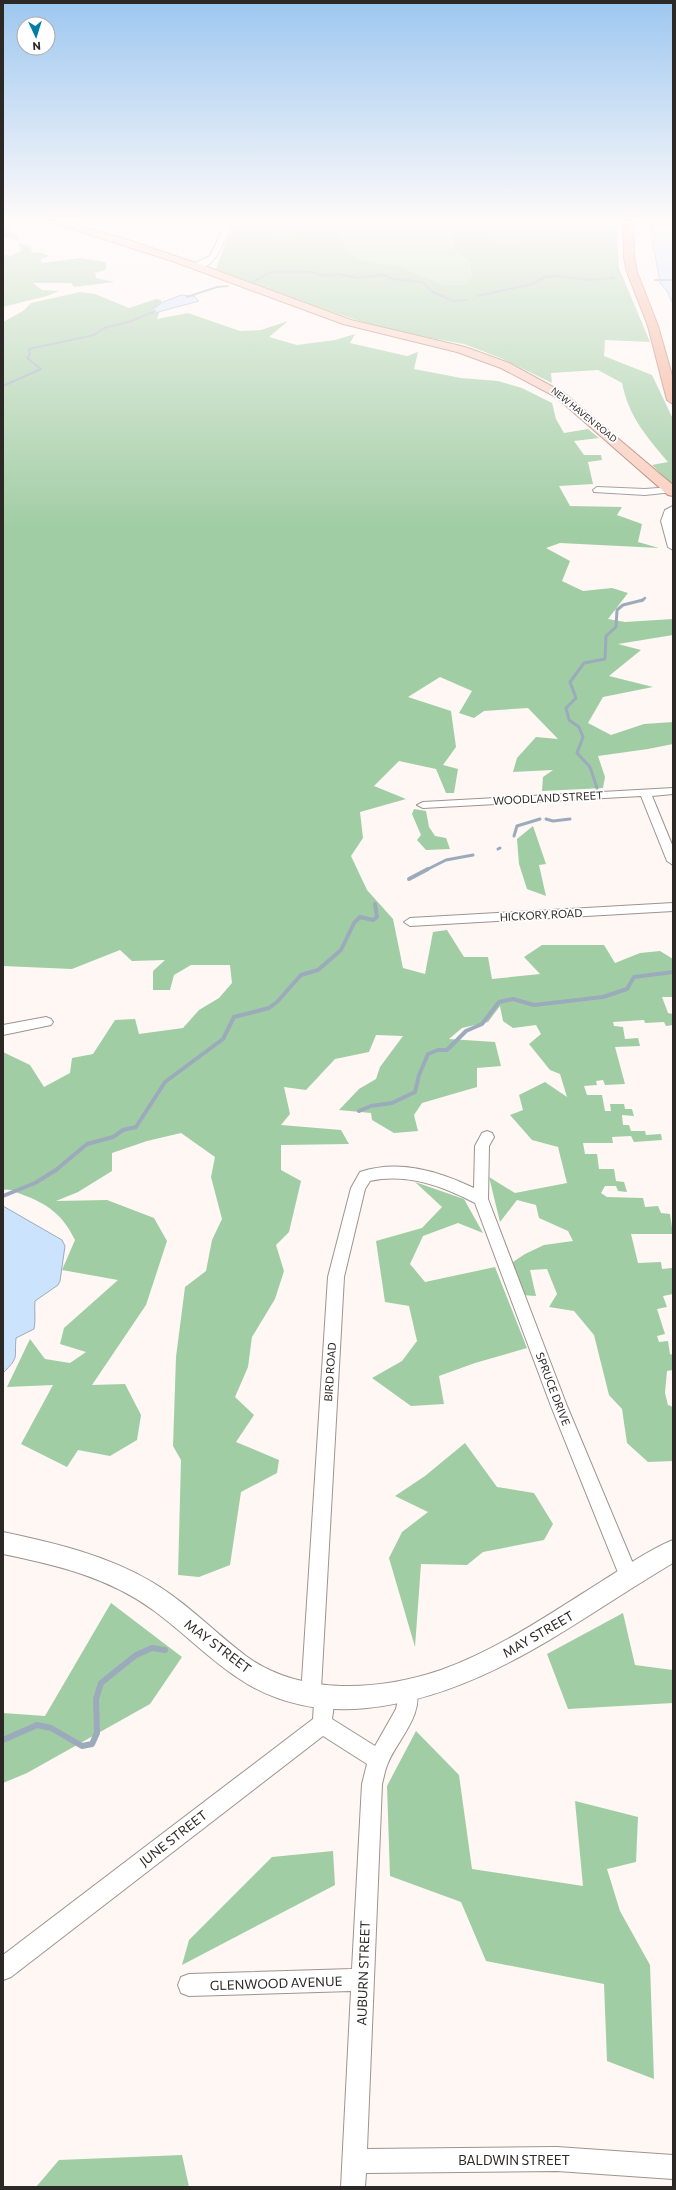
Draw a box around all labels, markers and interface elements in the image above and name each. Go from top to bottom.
north arrow [16,16,56,56]
text: N [32,40,41,53]
street label: NEW HAVEN ROAD [549,385,620,445]
street label: WOODLAND STREET [493,788,603,807]
street label: HICKORY ROAD [499,906,583,923]
street label: BIRD ROAD [321,1342,338,1402]
street label: SPRUCE DRIVE [534,1350,573,1427]
street label: MAY STREET [500,1607,576,1661]
street label: MAY STREET [181,1616,255,1676]
street label: JUNE STREET [136,1807,210,1869]
street label: AUBURN STREET [353,1920,373,2026]
street label: GLENWOOD AVENUE [210,1973,342,1993]
street label: BALDWIN STREET [458,2152,570,2168]

